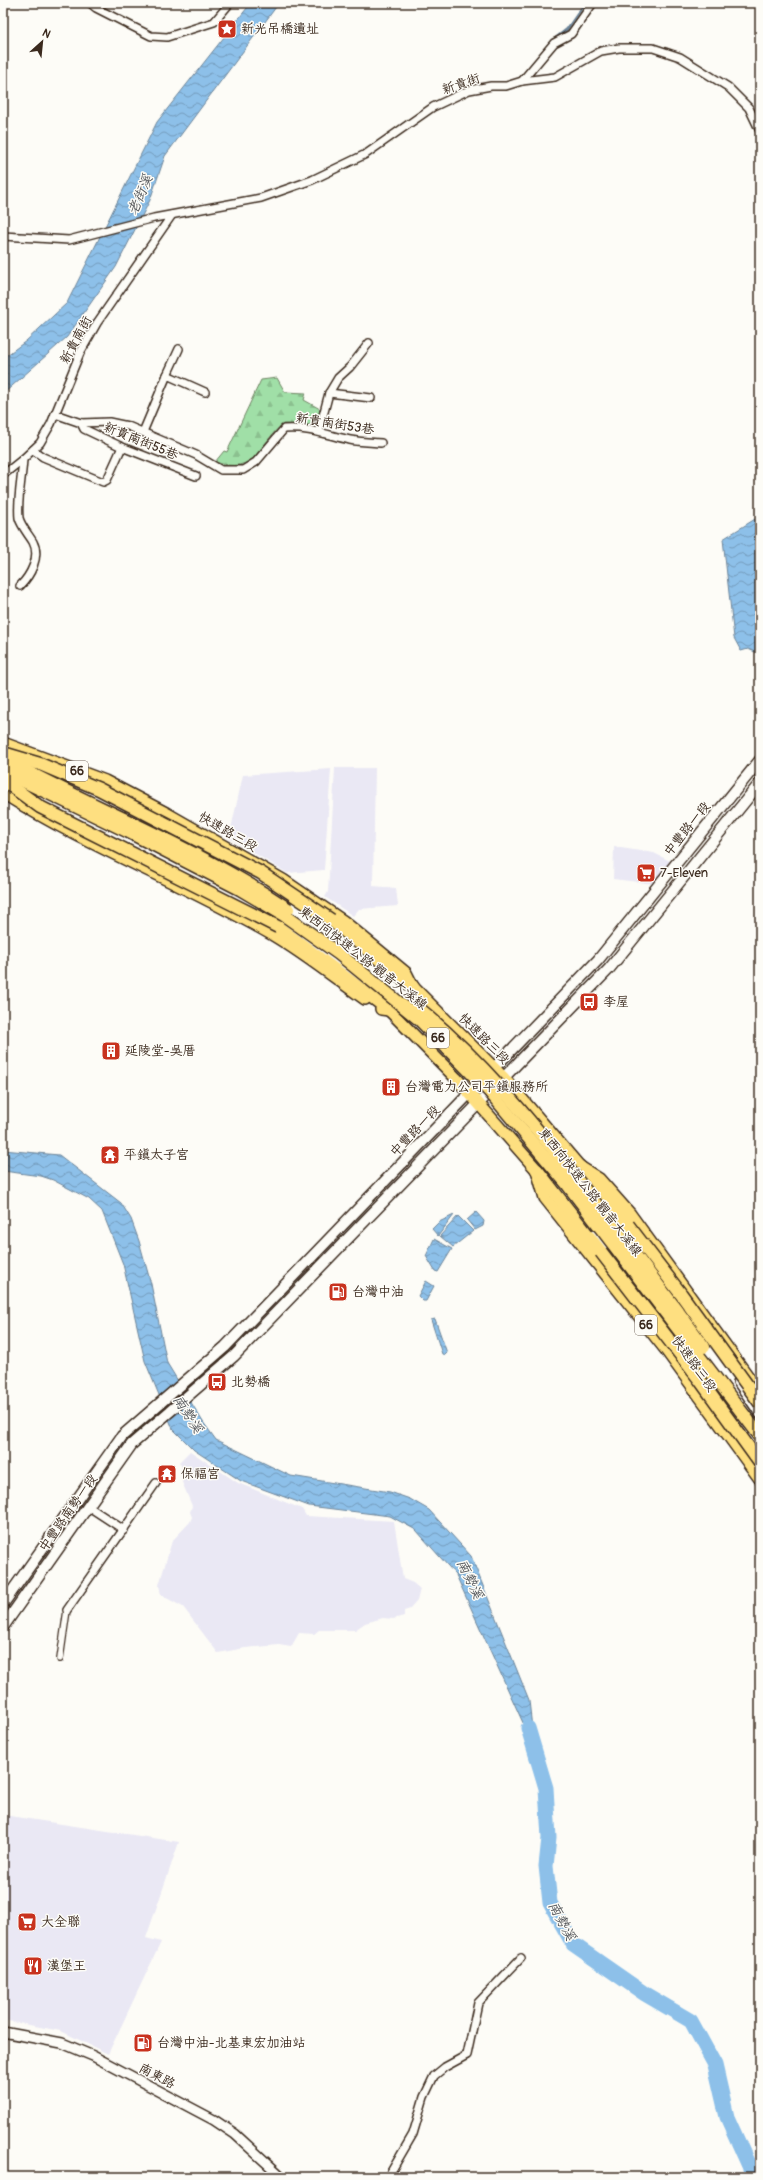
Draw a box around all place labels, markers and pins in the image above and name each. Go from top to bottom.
place icon: 新光吊橋遺址 [216,18,238,40]
place label: 新光吊橋遺址 [241,21,319,37]
supermarket icon: 7-Eleven [635,862,657,884]
place label: 7-Eleven [660,865,708,881]
bus stop icon: 李屋 [578,991,600,1013]
place label: 李屋 [603,994,629,1010]
building icon: 延陵堂-吳厝 [100,1040,122,1062]
place label: 延陵堂-吳厝 [125,1043,196,1059]
building icon: 台灣電力公司平鎮服務所 [380,1076,402,1098]
place label: 台灣電力公司平鎮服務所 [405,1079,548,1095]
temple icon: 平鎮太子宮 [99,1144,121,1166]
place label: 平鎮太子宮 [124,1147,189,1163]
fuel station icon: 台灣中油 [327,1281,349,1303]
place label: 台灣中油 [352,1284,404,1300]
bus stop icon: 北勢橋 [206,1371,228,1393]
place label: 北勢橋 [231,1374,270,1390]
temple icon: 保福宮 [156,1463,178,1485]
place label: 保福宮 [181,1466,220,1482]
supermarket icon: 大全聯 [16,1911,38,1933]
place label: 大全聯 [41,1914,80,1930]
restaurant icon: 漢堡王 [22,1955,44,1977]
place label: 漢堡王 [47,1958,86,1974]
fuel station icon: 台灣中油-北基東宏加油站 [132,2032,154,2054]
place label: 台灣中油-北基東宏加油站 [157,2035,306,2051]

